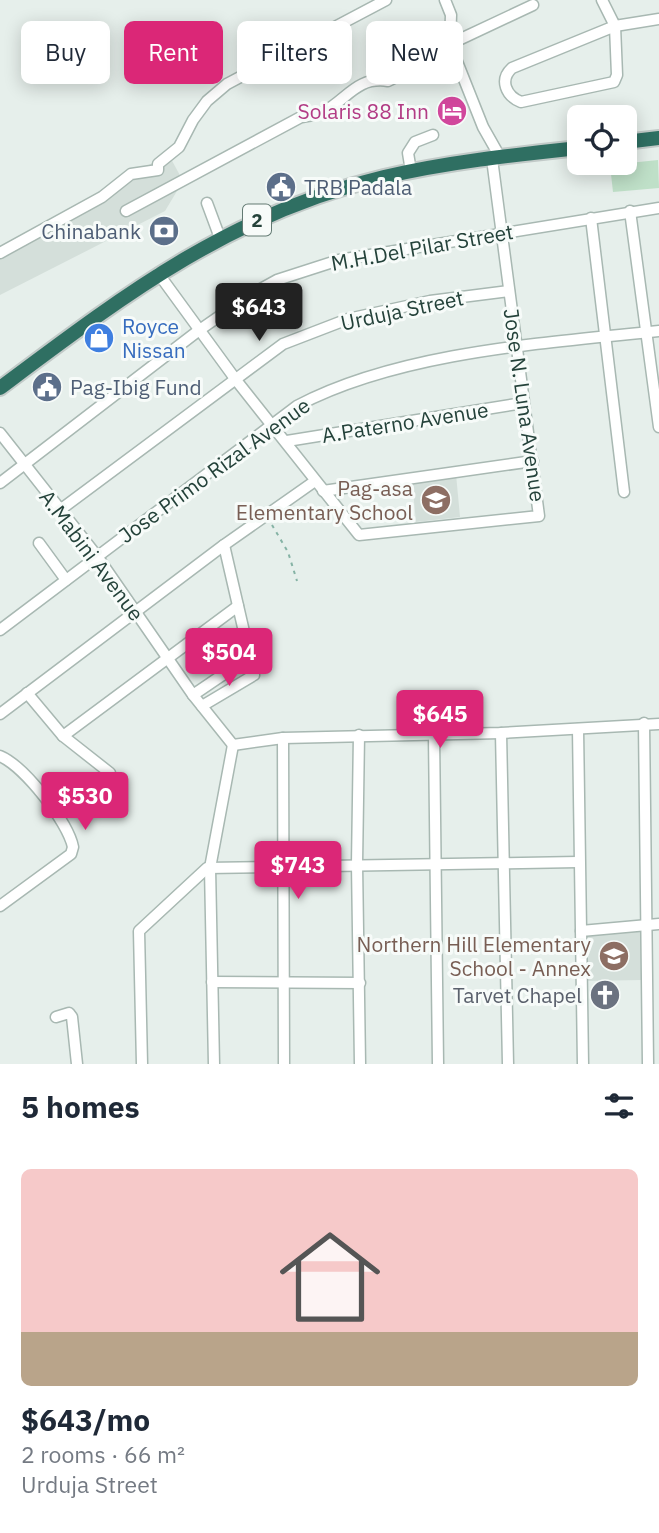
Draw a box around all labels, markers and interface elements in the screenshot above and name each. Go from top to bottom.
chip: Buy [21,21,110,84]
chip: Rent [124,21,223,84]
chip: Filters [237,21,352,84]
chip: New [366,21,463,84]
hotel icon: Solaris 88 Inn [435,94,469,128]
place label: Solaris 88 Inn [298,97,429,125]
map controls [567,105,637,175]
button: locate [567,105,637,175]
public building icon: TRB Padala [264,170,298,204]
place label: TRB Padala [304,173,412,201]
road number: 2 [243,204,271,235]
bank icon: Chinabank [147,214,181,248]
place label: Chinabank [41,217,141,245]
street label: M.H.Del Pilar Street [329,217,515,277]
street label: Urduja Street [338,283,466,337]
pin: $643 [218,284,300,343]
text: $643 [231,291,287,321]
street label: Jose N. Luna Avenue [498,306,552,504]
place label: Royce Nissan [122,312,186,364]
shop icon: Royce Nissan [82,321,116,355]
public building icon: Pag-Ibig Fund [30,370,64,404]
place label: Pag-Ibig Fund [70,373,202,401]
street label: Jose Primo Rizal Avenue [113,391,315,549]
street label: A.Paterno Avenue [320,395,490,449]
place label: Pag-asa Elementary School [236,474,413,526]
school or university icon: Pag-asa Elementary School [419,483,453,517]
street label: A.Mabini Avenue [33,484,151,626]
pin: $504 [188,628,270,688]
text: $504 [201,636,257,666]
pin: $645 [399,690,481,750]
text: $645 [412,698,468,728]
pin: $530 [44,772,126,832]
text: $530 [57,780,113,810]
pin: $743 [257,842,339,901]
text: $743 [270,849,326,879]
place label: Northern Hill Elementary School - Annex [357,930,592,982]
school or university icon: Northern Hill Elementary School - Annex [597,939,631,973]
church icon: Tarvet Chapel [588,978,622,1012]
place label: Tarvet Chapel [453,981,582,1009]
text: 5 homes [21,1087,140,1126]
icon: filters [600,1087,638,1125]
icon: home [267,1214,393,1340]
text: $643/mo [21,1400,150,1439]
text: 2 rooms · 66 m² [21,1439,185,1469]
text: Urduja Street [21,1469,158,1499]

